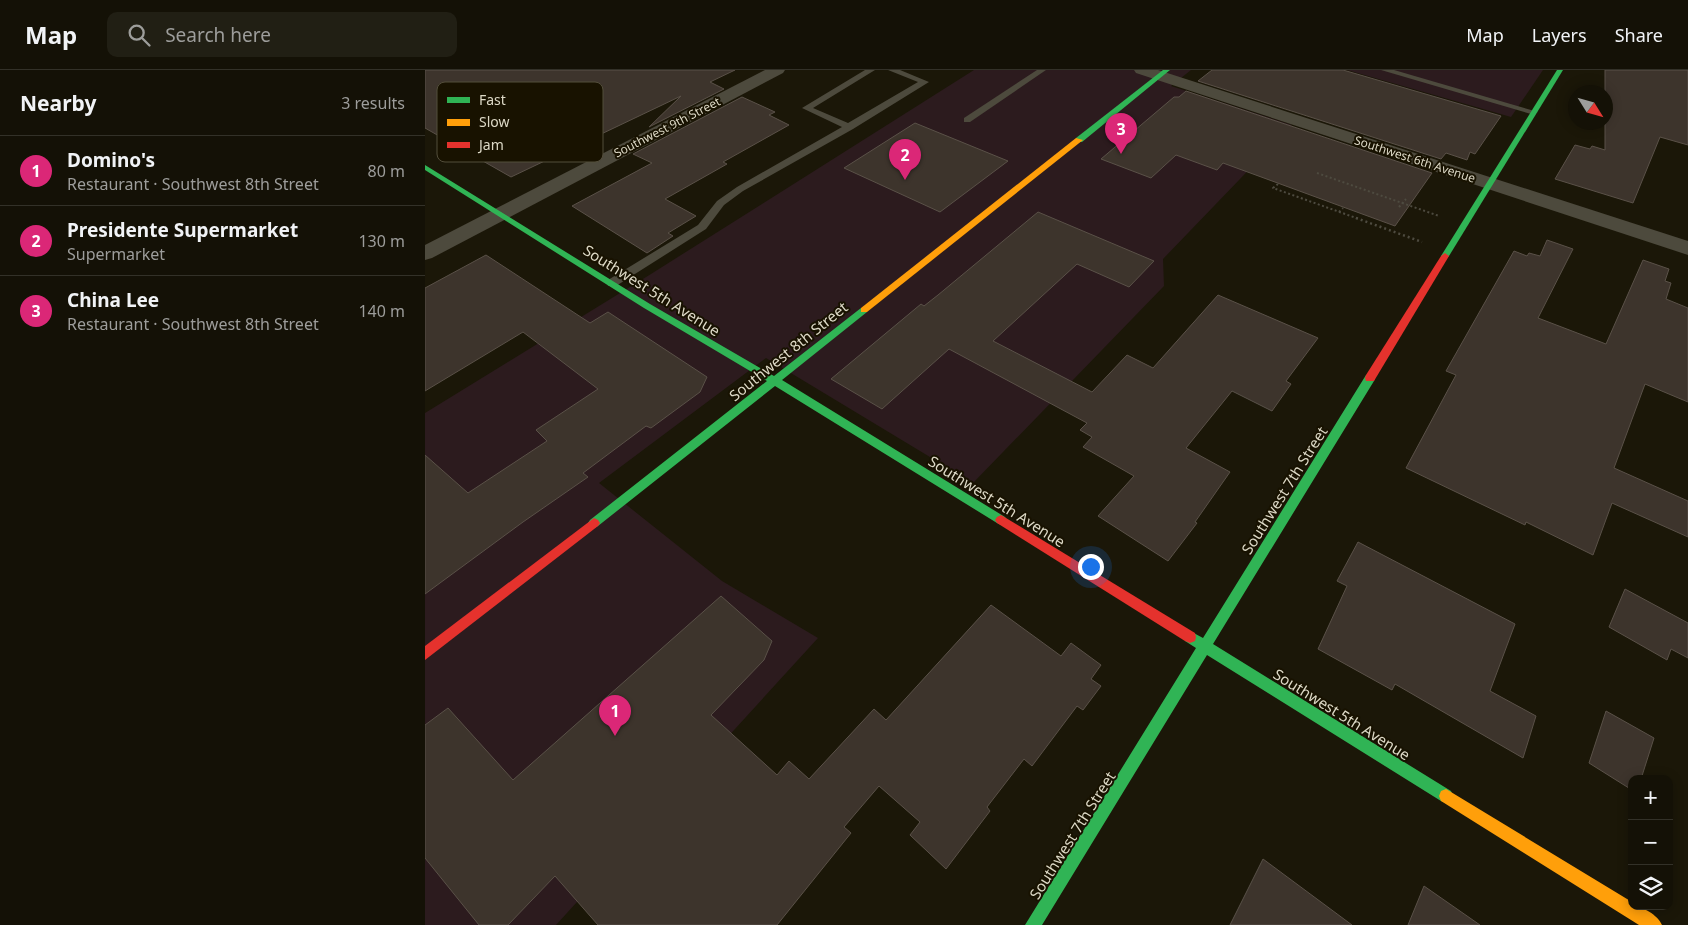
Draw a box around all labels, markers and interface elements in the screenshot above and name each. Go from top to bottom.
search box [107,12,457,57]
text: Map [25,18,77,51]
icon: search [125,21,153,49]
text: Search here [165,22,271,48]
text: Map [1466,23,1504,47]
text: Layers [1532,23,1587,47]
text: Share [1615,23,1663,47]
legend [437,82,603,162]
north arrow [1568,85,1613,130]
text: Nearby [20,89,96,117]
text: Fast [479,90,506,109]
text: 3 results [341,92,405,114]
street label: Southwest 9th Street [611,92,724,161]
text: Slow [479,112,510,131]
pin: 3 [1105,113,1137,154]
street label: Southwest 6th Avenue [1352,131,1478,187]
text: Jam [477,135,504,154]
pin: 2 [889,139,921,180]
text: Domino's [67,147,155,173]
text: 1 [31,160,41,182]
text: 80 m [368,160,405,182]
text: Restaurant · Southwest 8th Street [67,173,319,195]
text: Presidente Supermarket [67,217,298,243]
text: 2 [31,230,41,252]
text: 130 m [358,230,405,252]
street label: Southwest 5th Avenue [580,240,724,340]
text: Supermarket [67,243,165,265]
text: China Lee [67,287,159,313]
street label: Southwest 8th Street [725,297,852,405]
text: 3 [31,300,41,322]
text: 140 m [358,300,405,322]
text: Restaurant · Southwest 8th Street [67,313,319,335]
street label: Southwest 7th Street [1237,422,1332,558]
street label: Southwest 5th Avenue [925,451,1069,551]
your location [1078,554,1104,580]
street label: Southwest 5th Avenue [1270,664,1414,764]
pin: 1 [599,695,631,736]
street label: Southwest 7th Street [1025,767,1120,903]
map controls [1628,775,1673,910]
button: + [1628,775,1673,820]
button: − [1628,820,1673,865]
button: layers [1628,865,1673,910]

